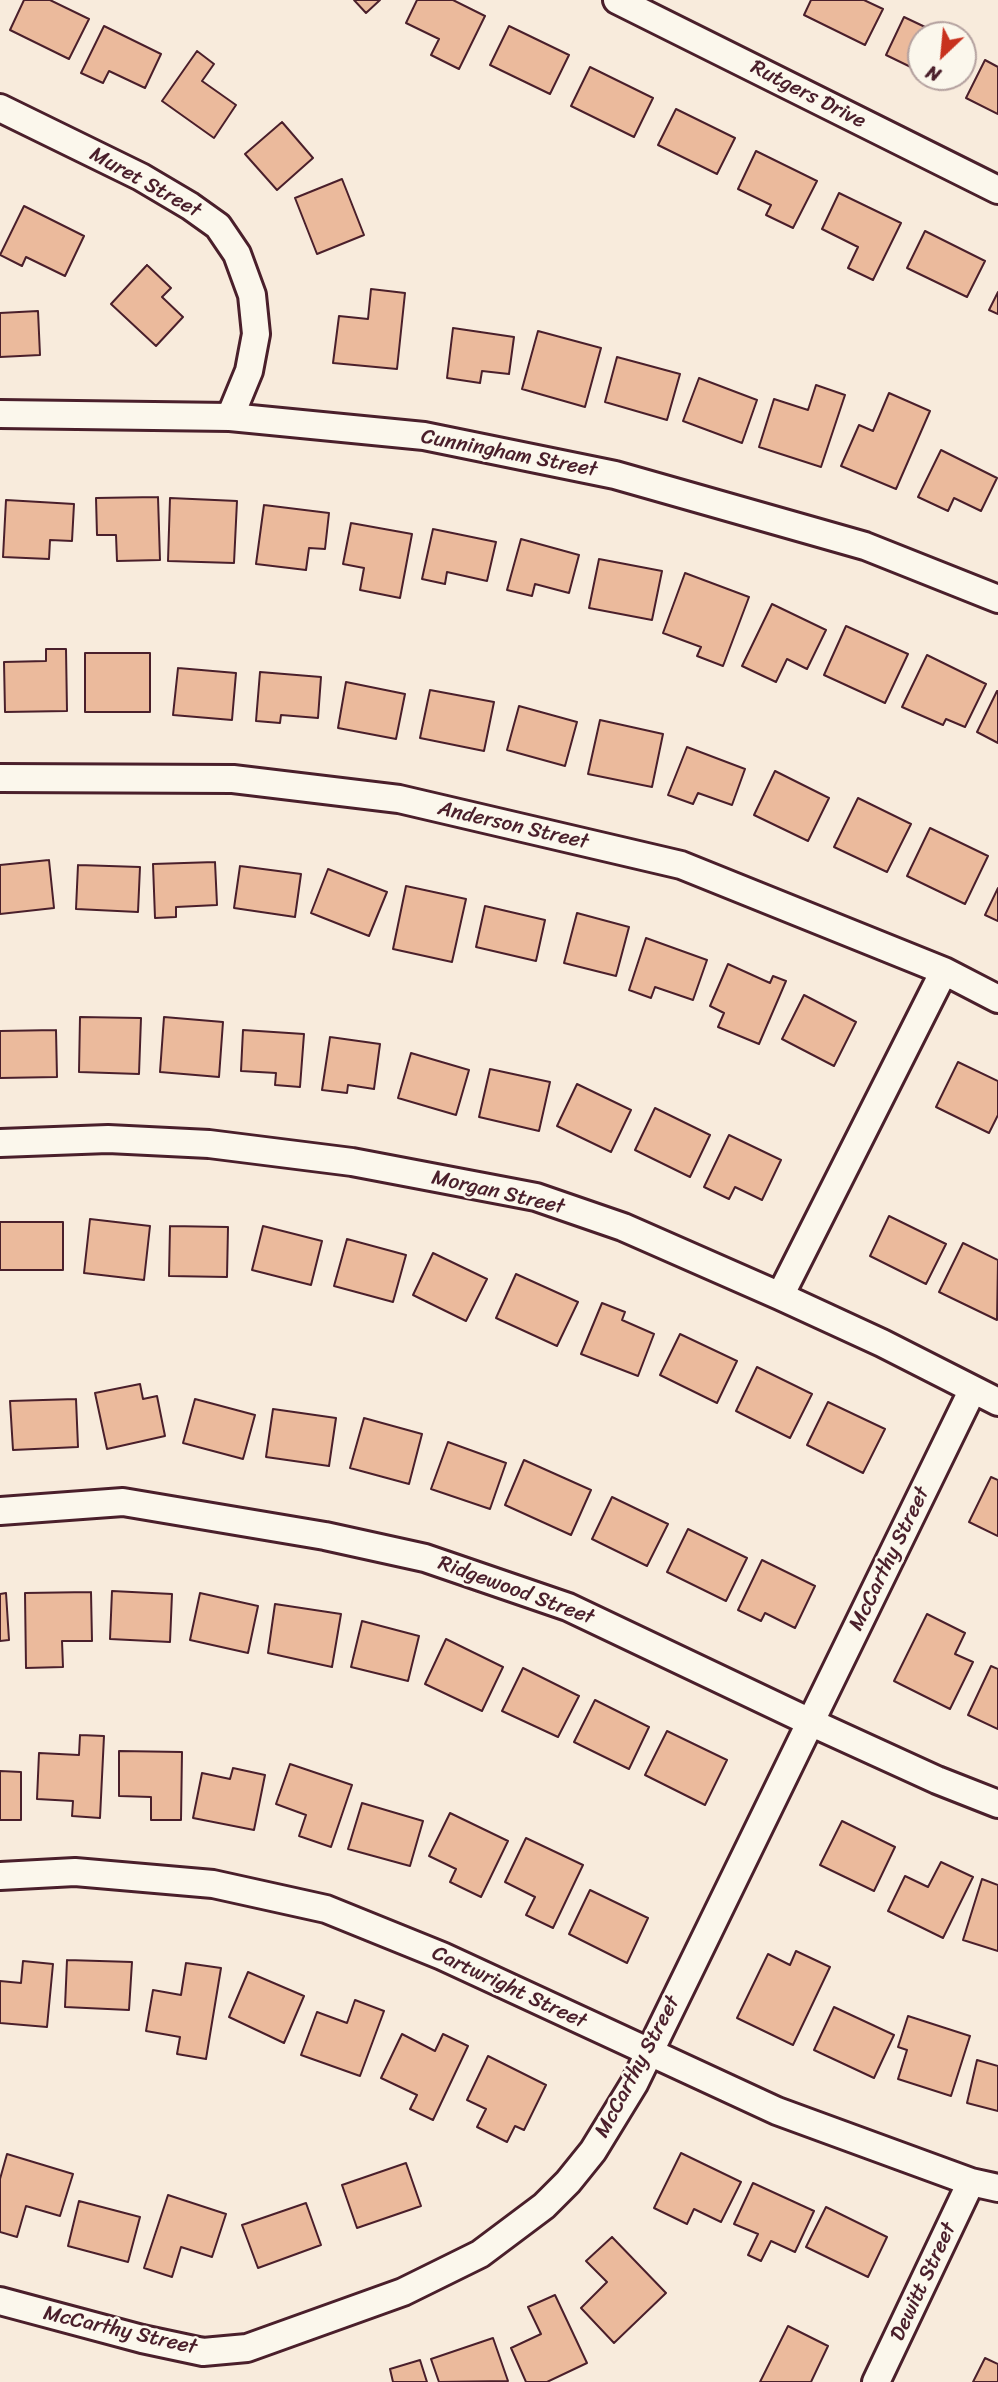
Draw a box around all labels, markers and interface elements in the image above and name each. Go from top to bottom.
north arrow [907,21,977,91]
street label: Rutgers Drive [746,55,870,135]
text: N [920,56,947,91]
street label: Muret Street [85,142,205,224]
street label: Cunningham Street [419,425,599,483]
street label: Anderson Street [435,796,591,856]
street label: Morgan Street [429,1165,567,1221]
street label: McCarthy Street [844,1483,936,1635]
street label: Ridgewood Street [435,1551,597,1631]
street label: Cartwright Street [428,1941,590,2035]
street label: McCarthy Street [590,1992,686,2142]
street label: Dewitt Street [886,2219,962,2345]
street label: McCarthy Street [41,2301,199,2361]

